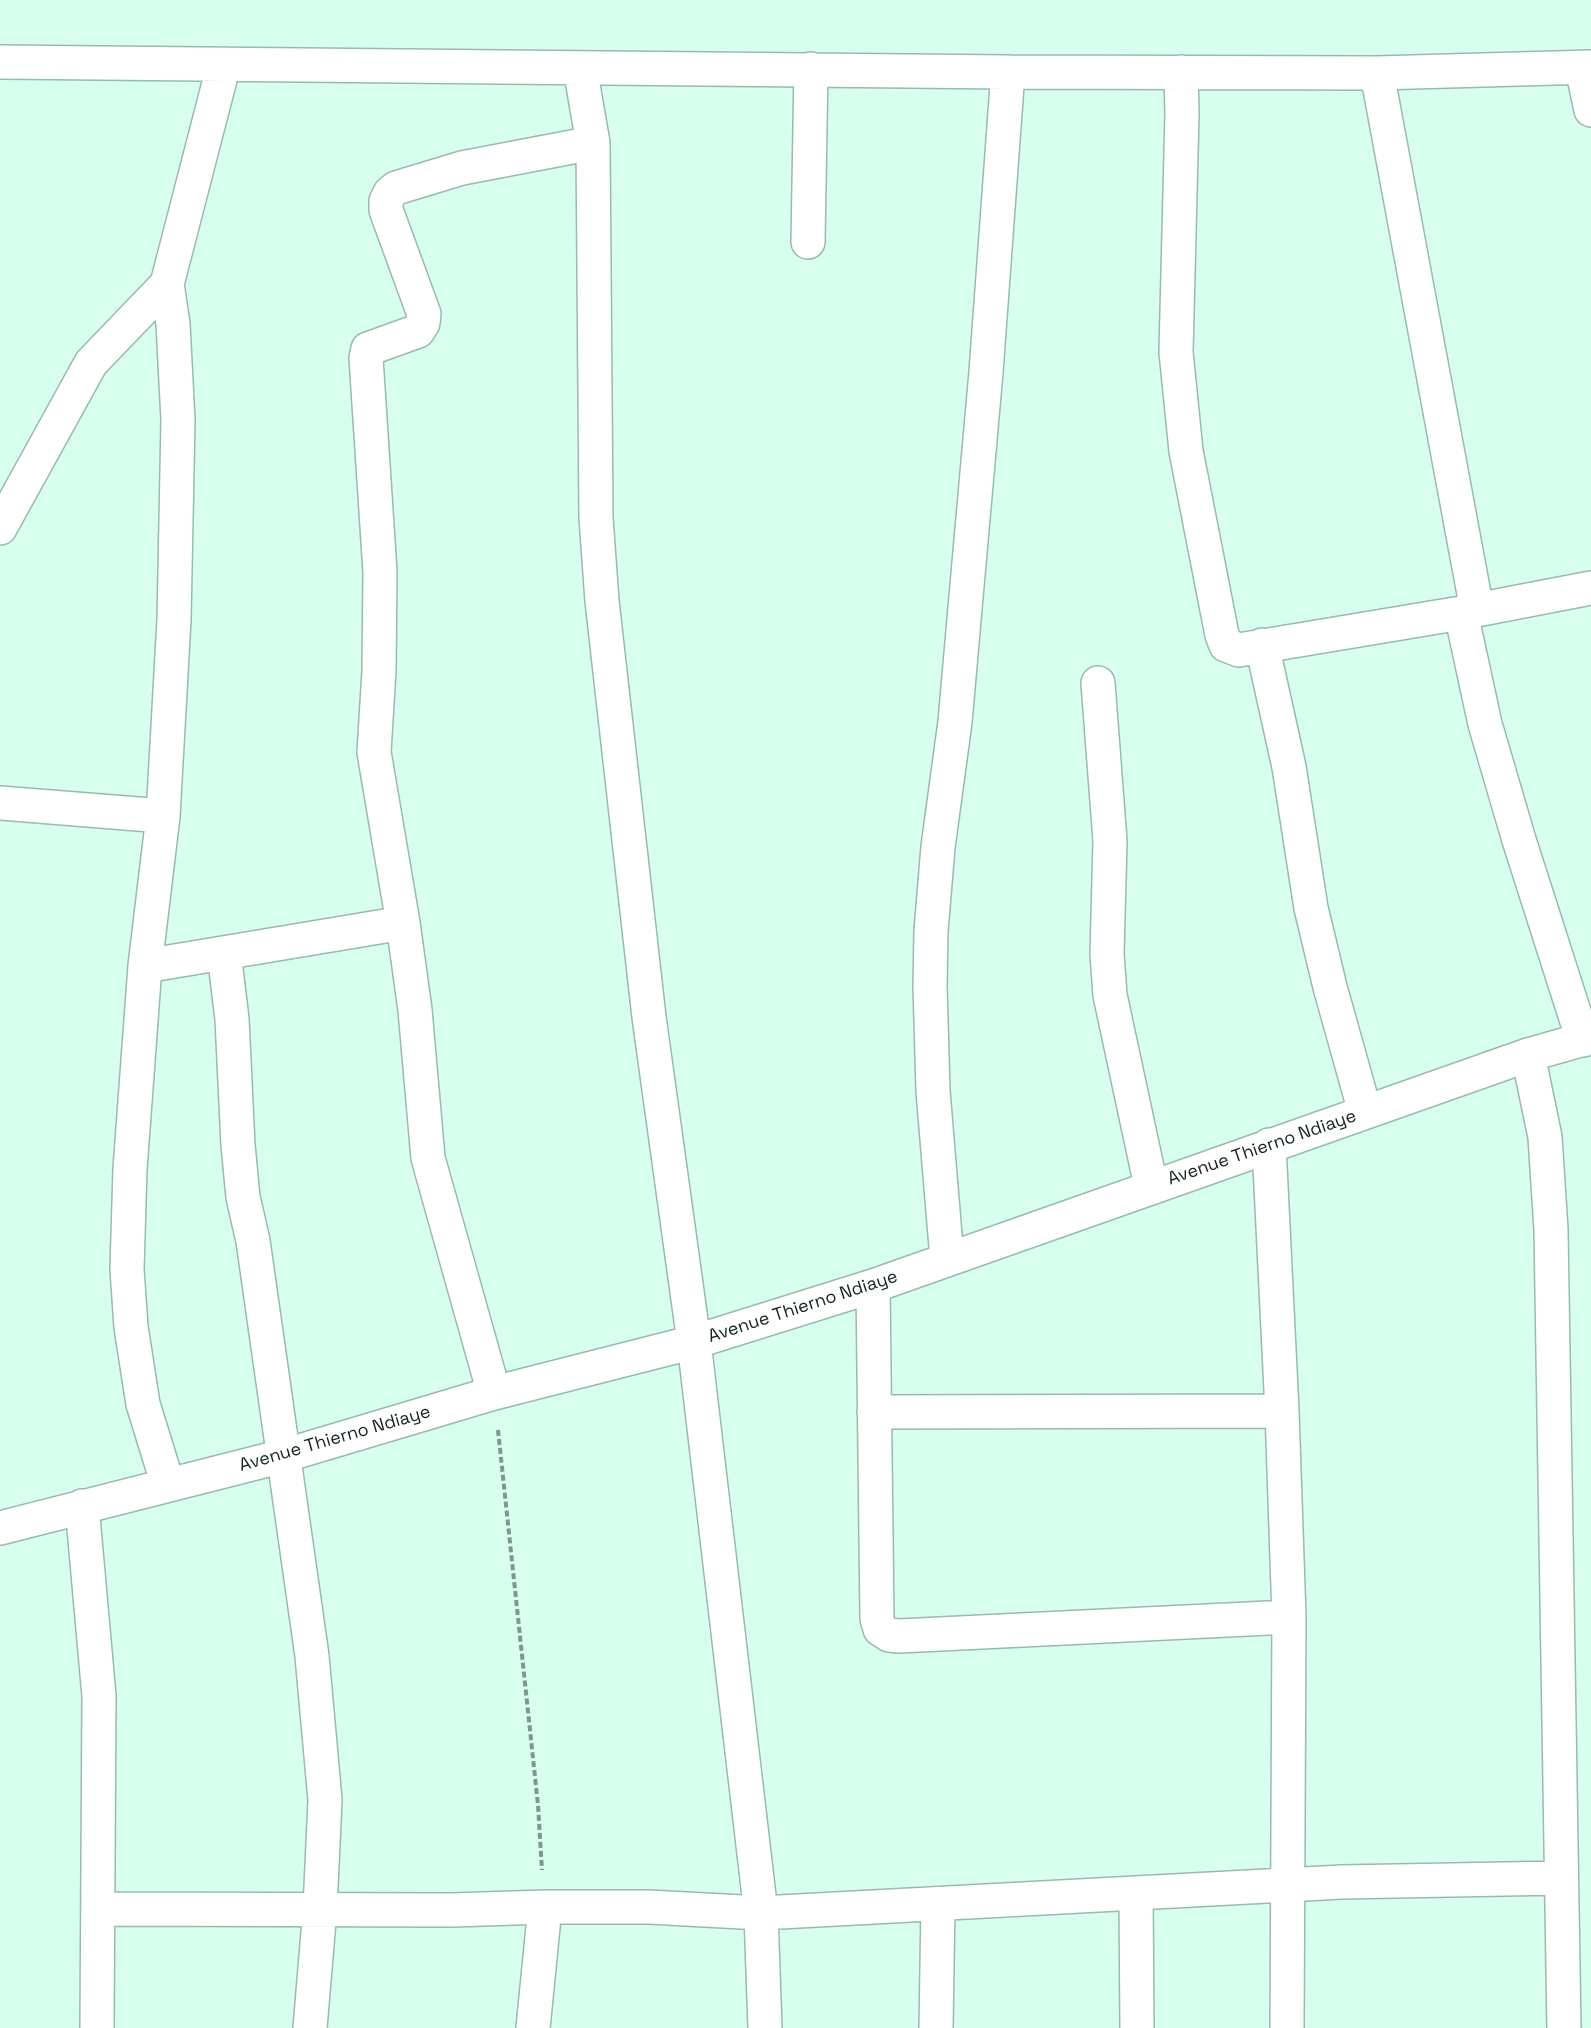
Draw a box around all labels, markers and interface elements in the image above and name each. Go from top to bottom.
street label: Avenue Thierno Ndiaye [1165,1106,1359,1190]
street label: Avenue Thierno Ndiaye [705,1266,901,1348]
street label: Avenue Thierno Ndiaye [237,1401,433,1477]

